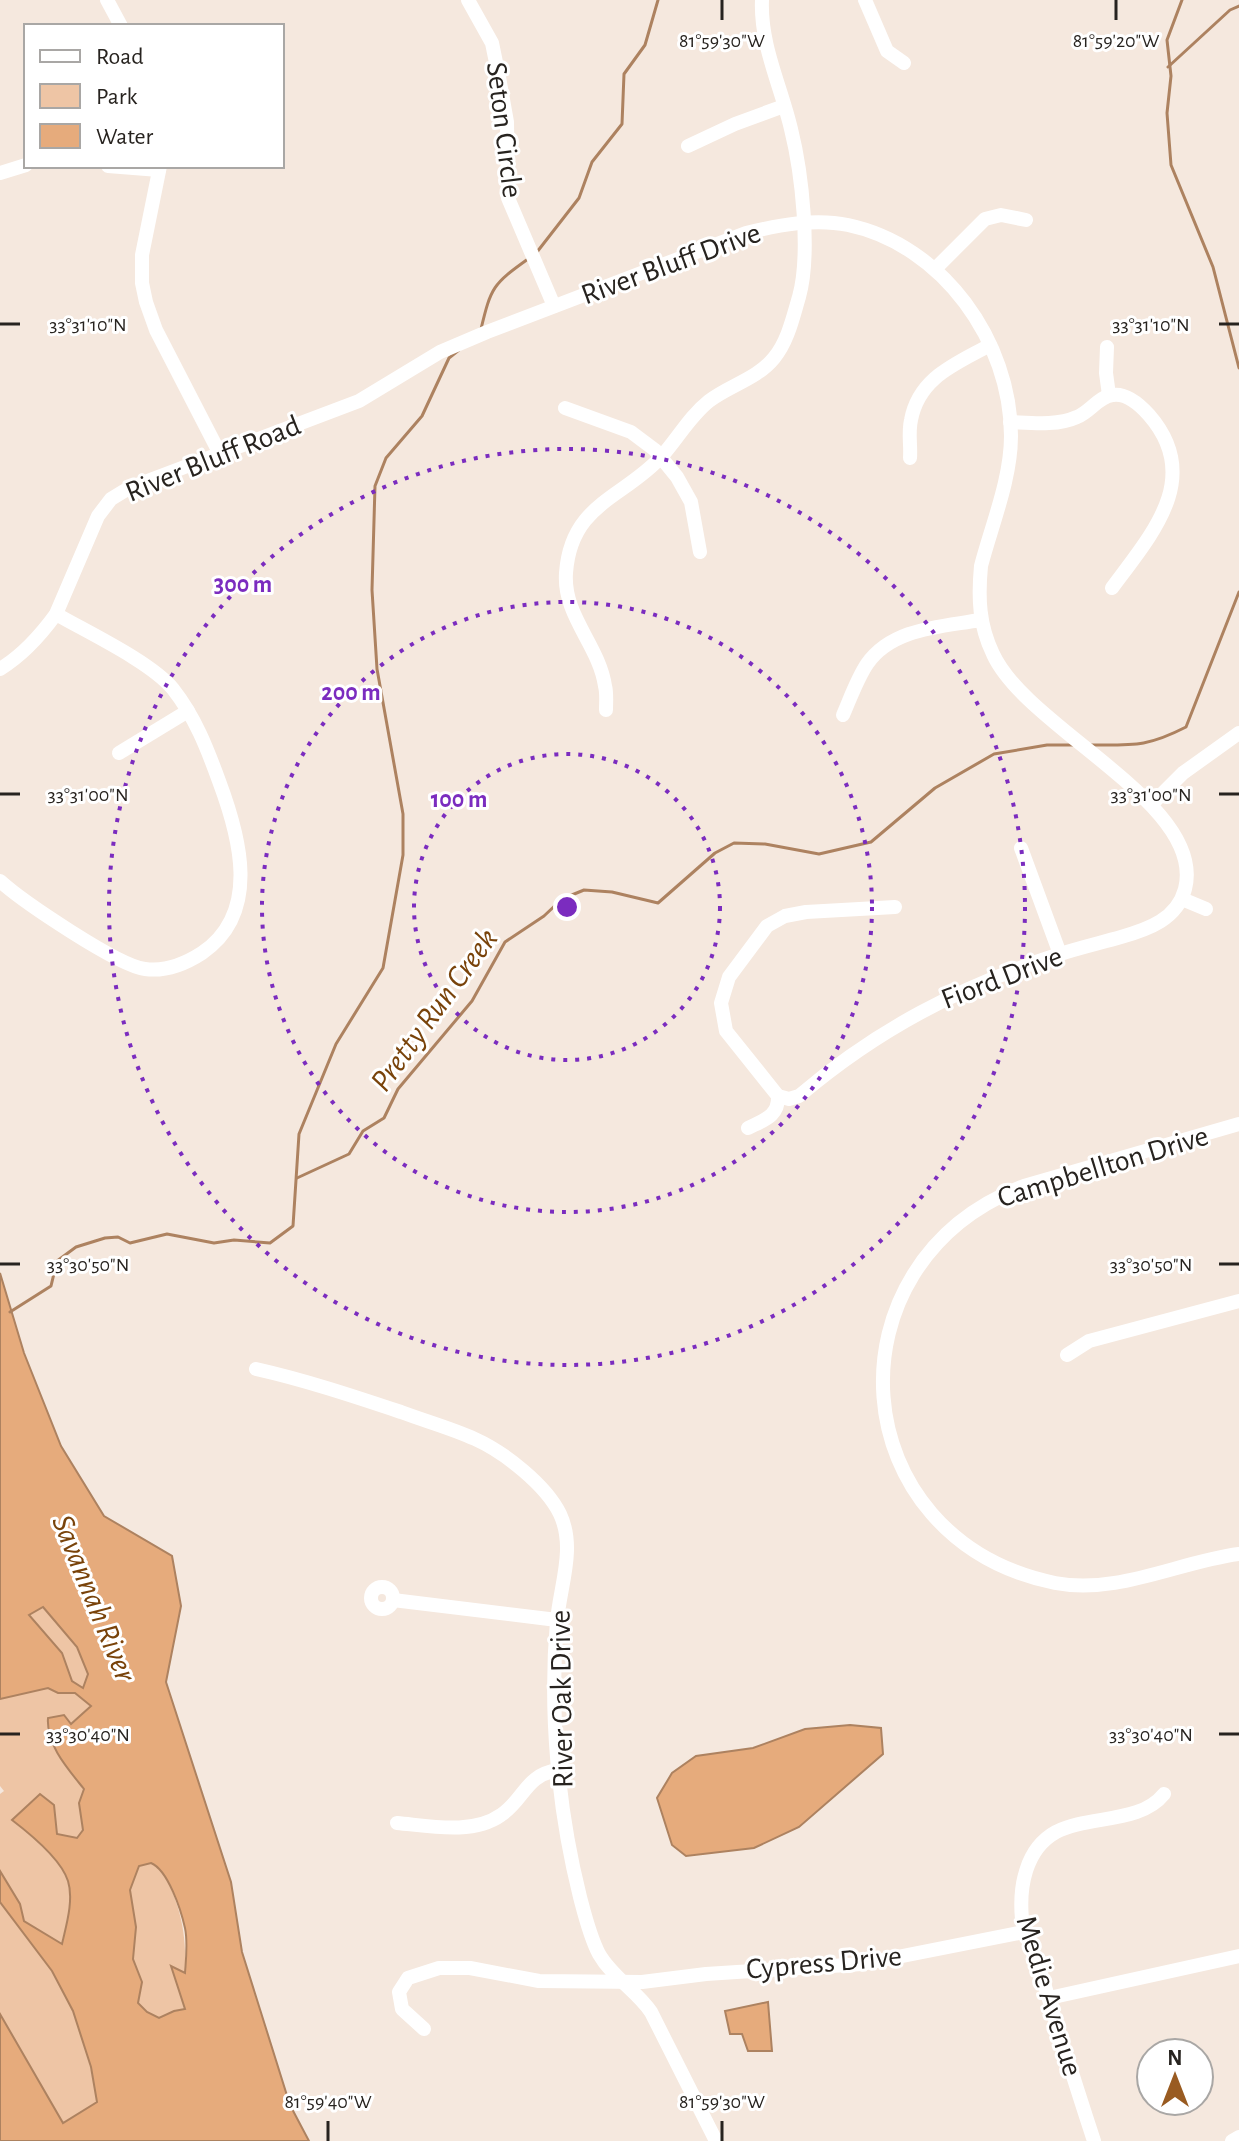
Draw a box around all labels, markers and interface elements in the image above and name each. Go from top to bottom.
legend [24,24,284,168]
text: 81°59'30"W [679,31,765,51]
text: 81°59'20"W [1073,31,1159,51]
text: Road [96,45,144,69]
street label: Seton Circle [481,60,527,200]
text: Park [96,85,137,109]
text: Water [96,125,154,149]
street label: River Bluff Drive [577,218,765,310]
text: 33°31'10"N [49,315,127,335]
text: 33°31'10"N [1112,315,1190,335]
street label: River Bluff Road [121,410,305,508]
text: 300 m [214,573,272,597]
text: 200 m [321,681,381,705]
text: 33°31'00"N [47,785,129,805]
text: 33°31'00"N [1110,785,1192,805]
text: 100 m [431,788,487,812]
centre of rings [553,893,581,921]
water label: Pretty Run Creek [364,923,504,1097]
street label: Fiord Drive [937,941,1067,1015]
street label: Campbellton Drive [994,1121,1212,1213]
text: 33°30'50"N [47,1255,129,1275]
text: 33°30'50"N [1110,1255,1192,1275]
water label: Savannah River [46,1510,142,1687]
street label: River Oak Drive [545,1609,579,1789]
text: 33°30'40"N [46,1725,130,1745]
text: 33°30'40"N [1109,1725,1193,1745]
street label: Medie Avenue [1010,1912,1088,2080]
street label: Cypress Drive [745,1941,903,1985]
north arrow [1135,2037,1215,2117]
text: N [1167,2047,1183,2069]
text: 81°59'40"W [284,2092,372,2112]
text: 81°59'30"W [679,2092,765,2112]

